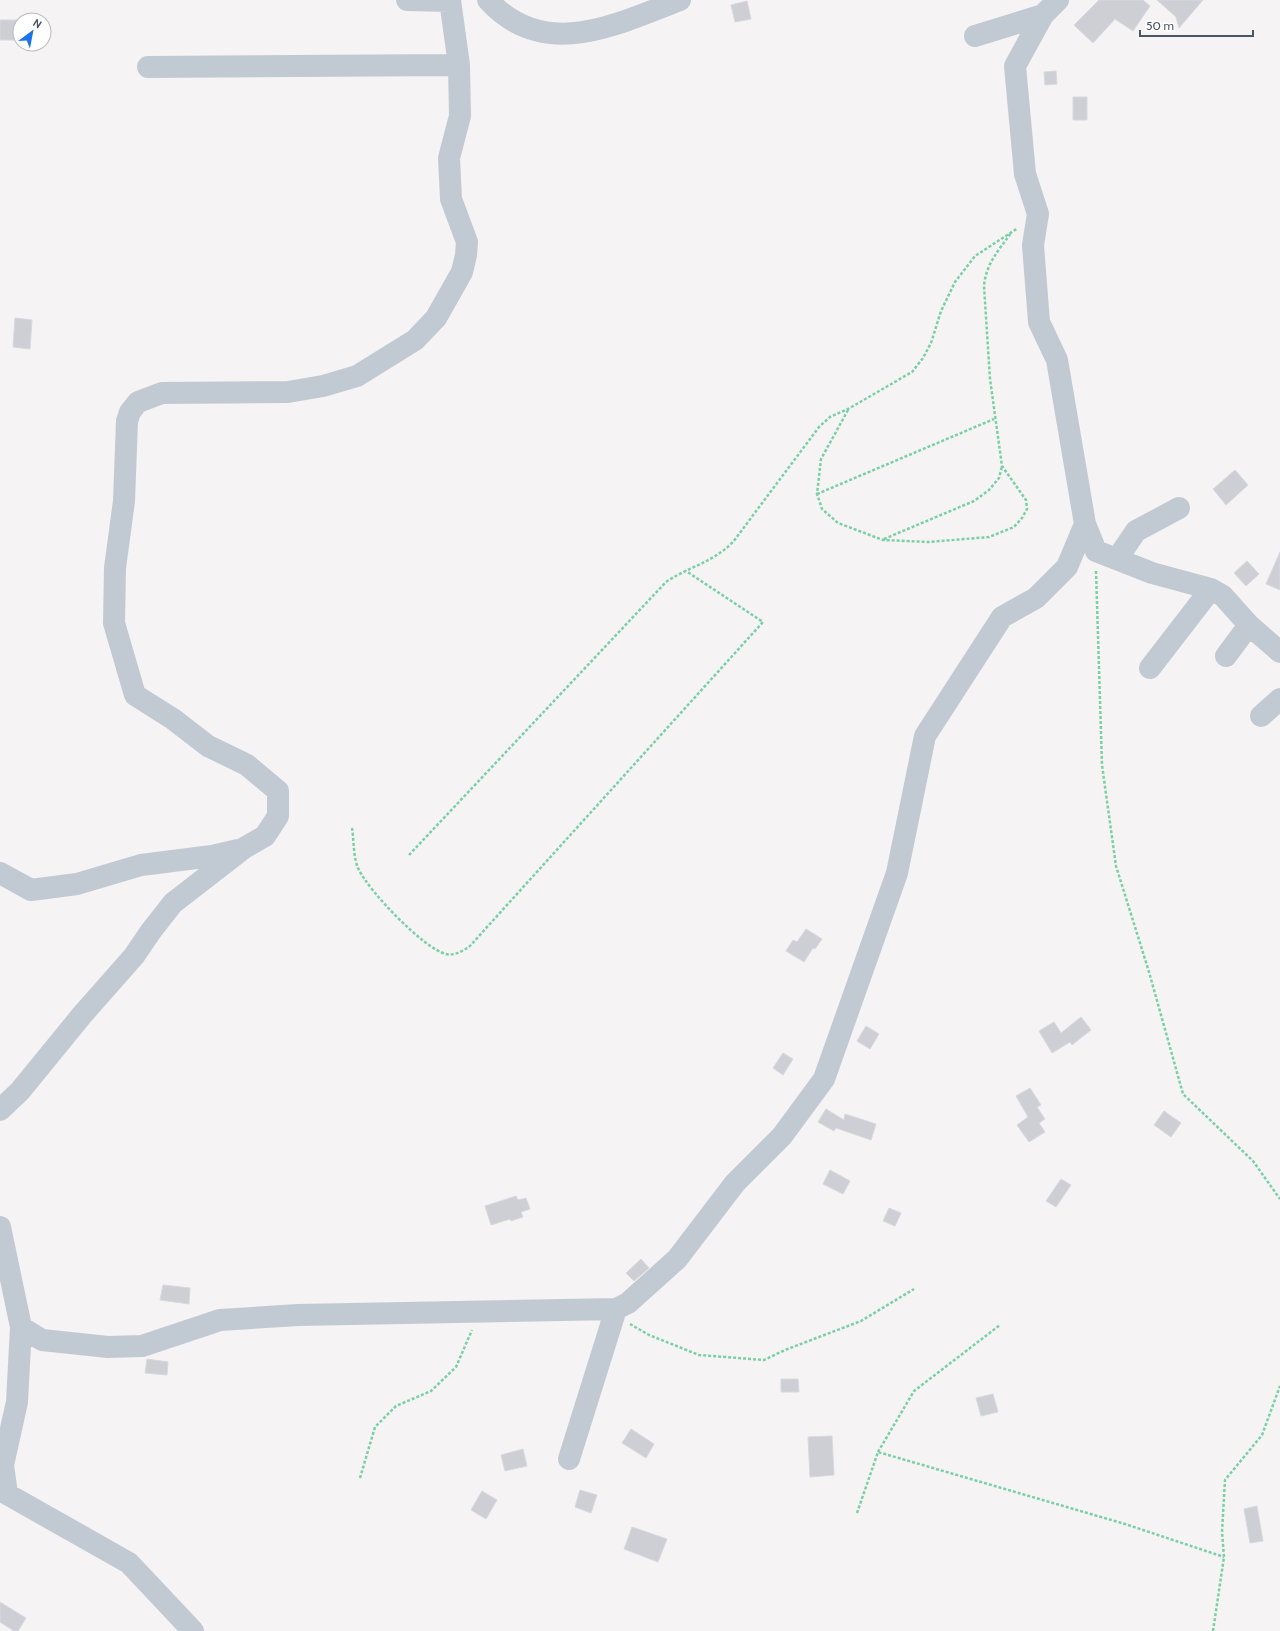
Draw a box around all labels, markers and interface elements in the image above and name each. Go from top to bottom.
north arrow [12,12,52,52]
scale bar [1140,12,1253,38]
text: N [30,16,44,32]
text: 50 m [1146,18,1174,33]

